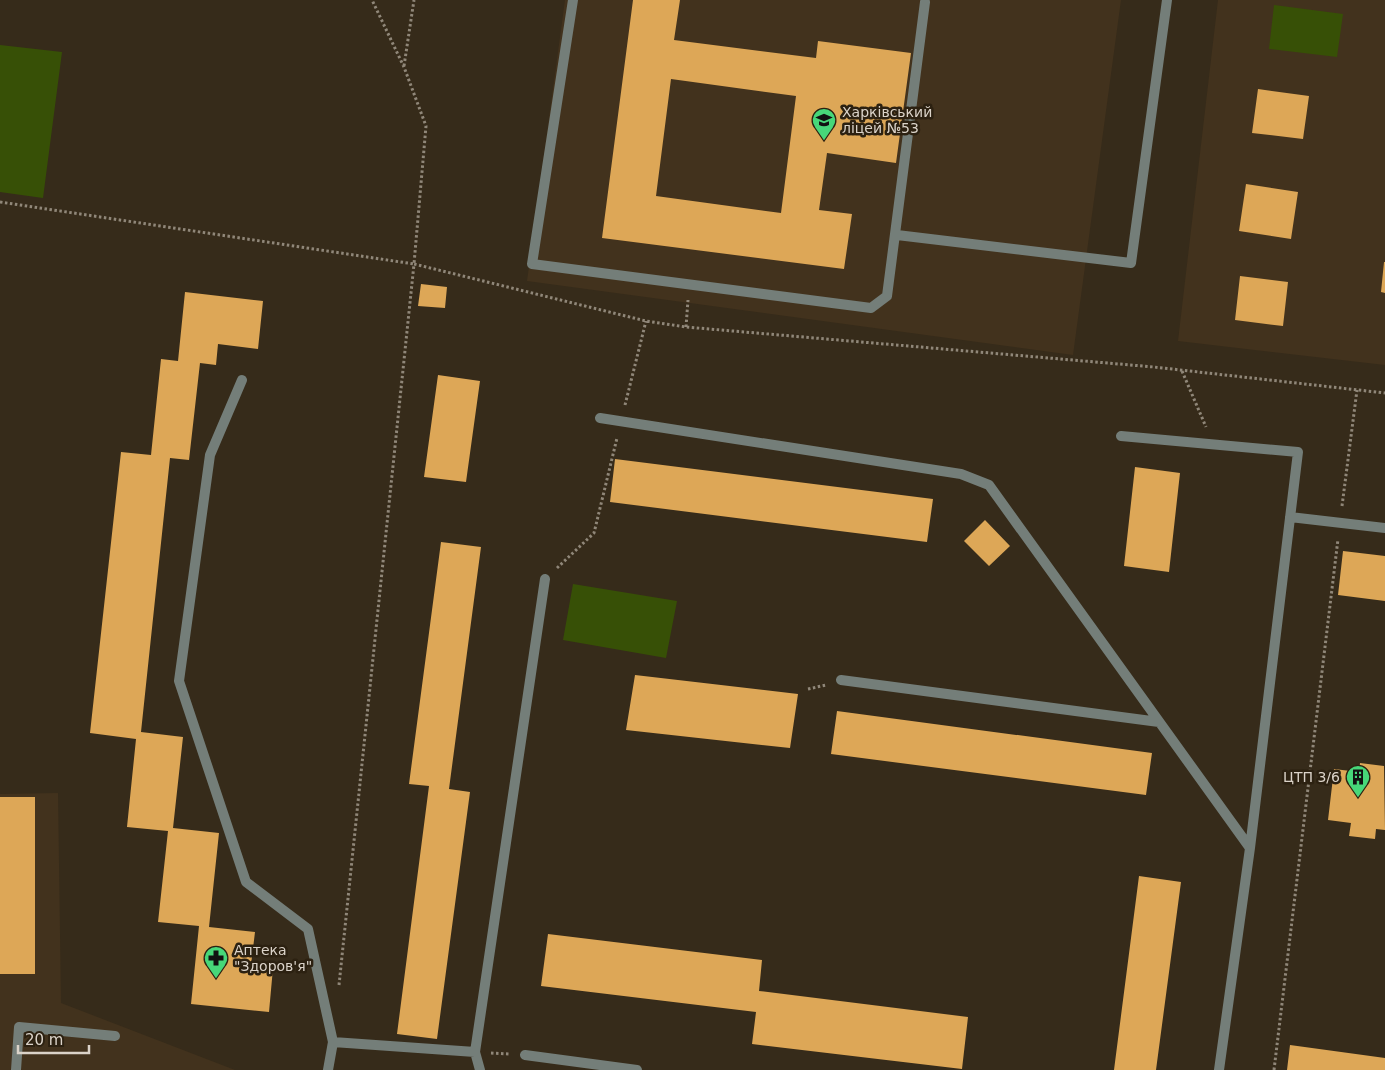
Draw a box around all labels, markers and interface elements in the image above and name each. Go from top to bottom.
place label: Харківський ліцей №53 [842,104,932,136]
school or university icon: Харківський ліцей №53 [811,107,837,141]
building icon: ЦТП 3/6 [1345,764,1371,798]
place label: ЦТП 3/6 [1283,769,1340,785]
place label: Аптека "Здоров'я" [234,942,312,974]
pharmacy icon: Аптека "Здоров'я" [203,945,229,979]
scale bar [18,1022,89,1054]
text: 20 m [25,1031,63,1049]

